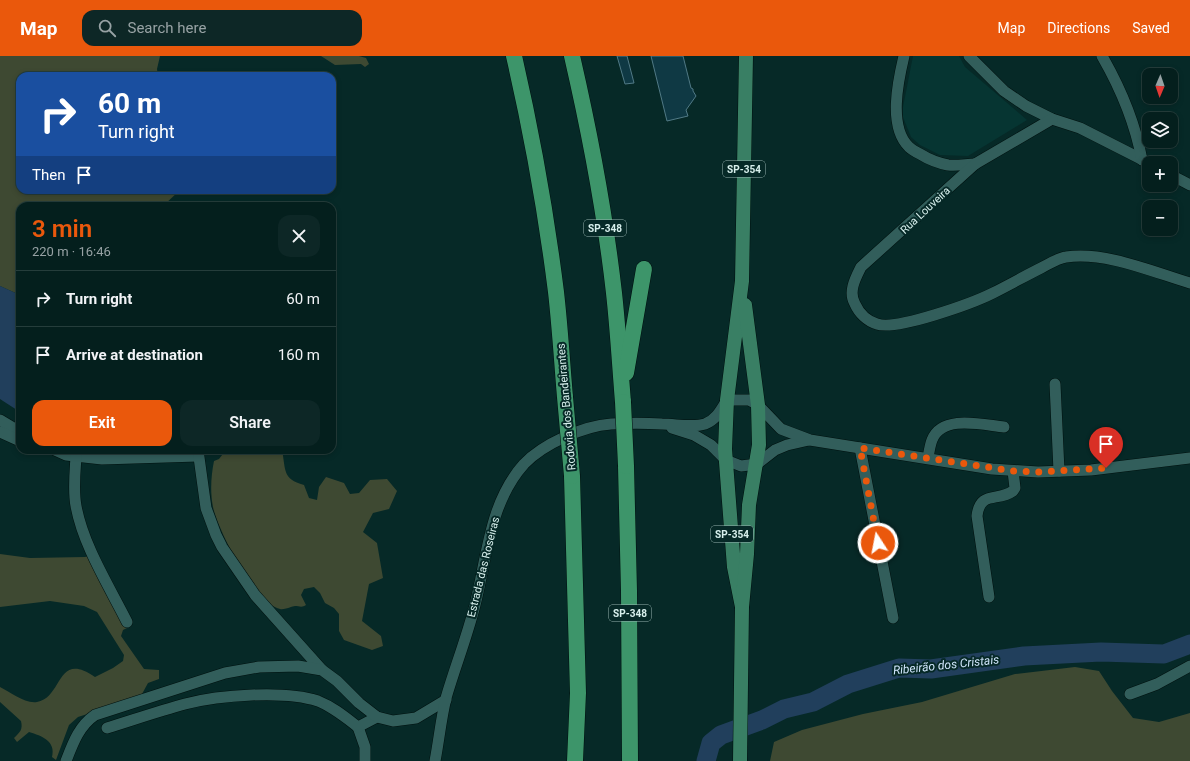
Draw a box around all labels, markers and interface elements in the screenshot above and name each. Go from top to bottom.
search box [82,10,362,46]
text: Map [20,17,58,40]
icon: search [96,17,118,39]
text: Search here [128,19,206,37]
text: Map [998,20,1025,36]
text: Directions [1047,20,1110,36]
text: Saved [1132,20,1170,36]
north arrow [1142,68,1178,104]
map controls [1142,68,1178,236]
text: 60 m [98,87,161,120]
icon: right [32,88,84,140]
button: layers [1142,112,1178,148]
text: Turn right [98,121,175,142]
button: + [1142,156,1178,192]
road number: SP-354 [723,161,765,177]
icon: arrive [73,164,95,186]
text: Then [32,166,65,184]
street label: Rua Louveira [898,184,953,237]
button: − [1142,200,1178,236]
text: 3 min [32,215,92,243]
button: close [278,215,320,257]
road number: SP-348 [584,220,626,236]
text: 220 m · 16:46 [32,244,111,259]
icon: right [32,288,54,310]
text: Turn right [66,290,132,308]
text: 60 m [286,290,320,308]
street label: Rodovia dos Bandeirantes [554,343,579,471]
icon: arrive [32,344,54,366]
text: Arrive at destination [66,346,203,364]
text: 160 m [278,346,320,364]
button: Exit [32,400,172,446]
button: Share [180,400,320,446]
pin [1089,427,1123,468]
icon: arrive [1095,433,1117,455]
street label: Estrada das Roseiras [465,515,502,619]
position arrow [857,522,899,564]
road number: SP-354 [711,526,753,542]
road number: SP-348 [609,605,651,621]
water label: Ribeirão dos Cristais [892,652,1000,678]

